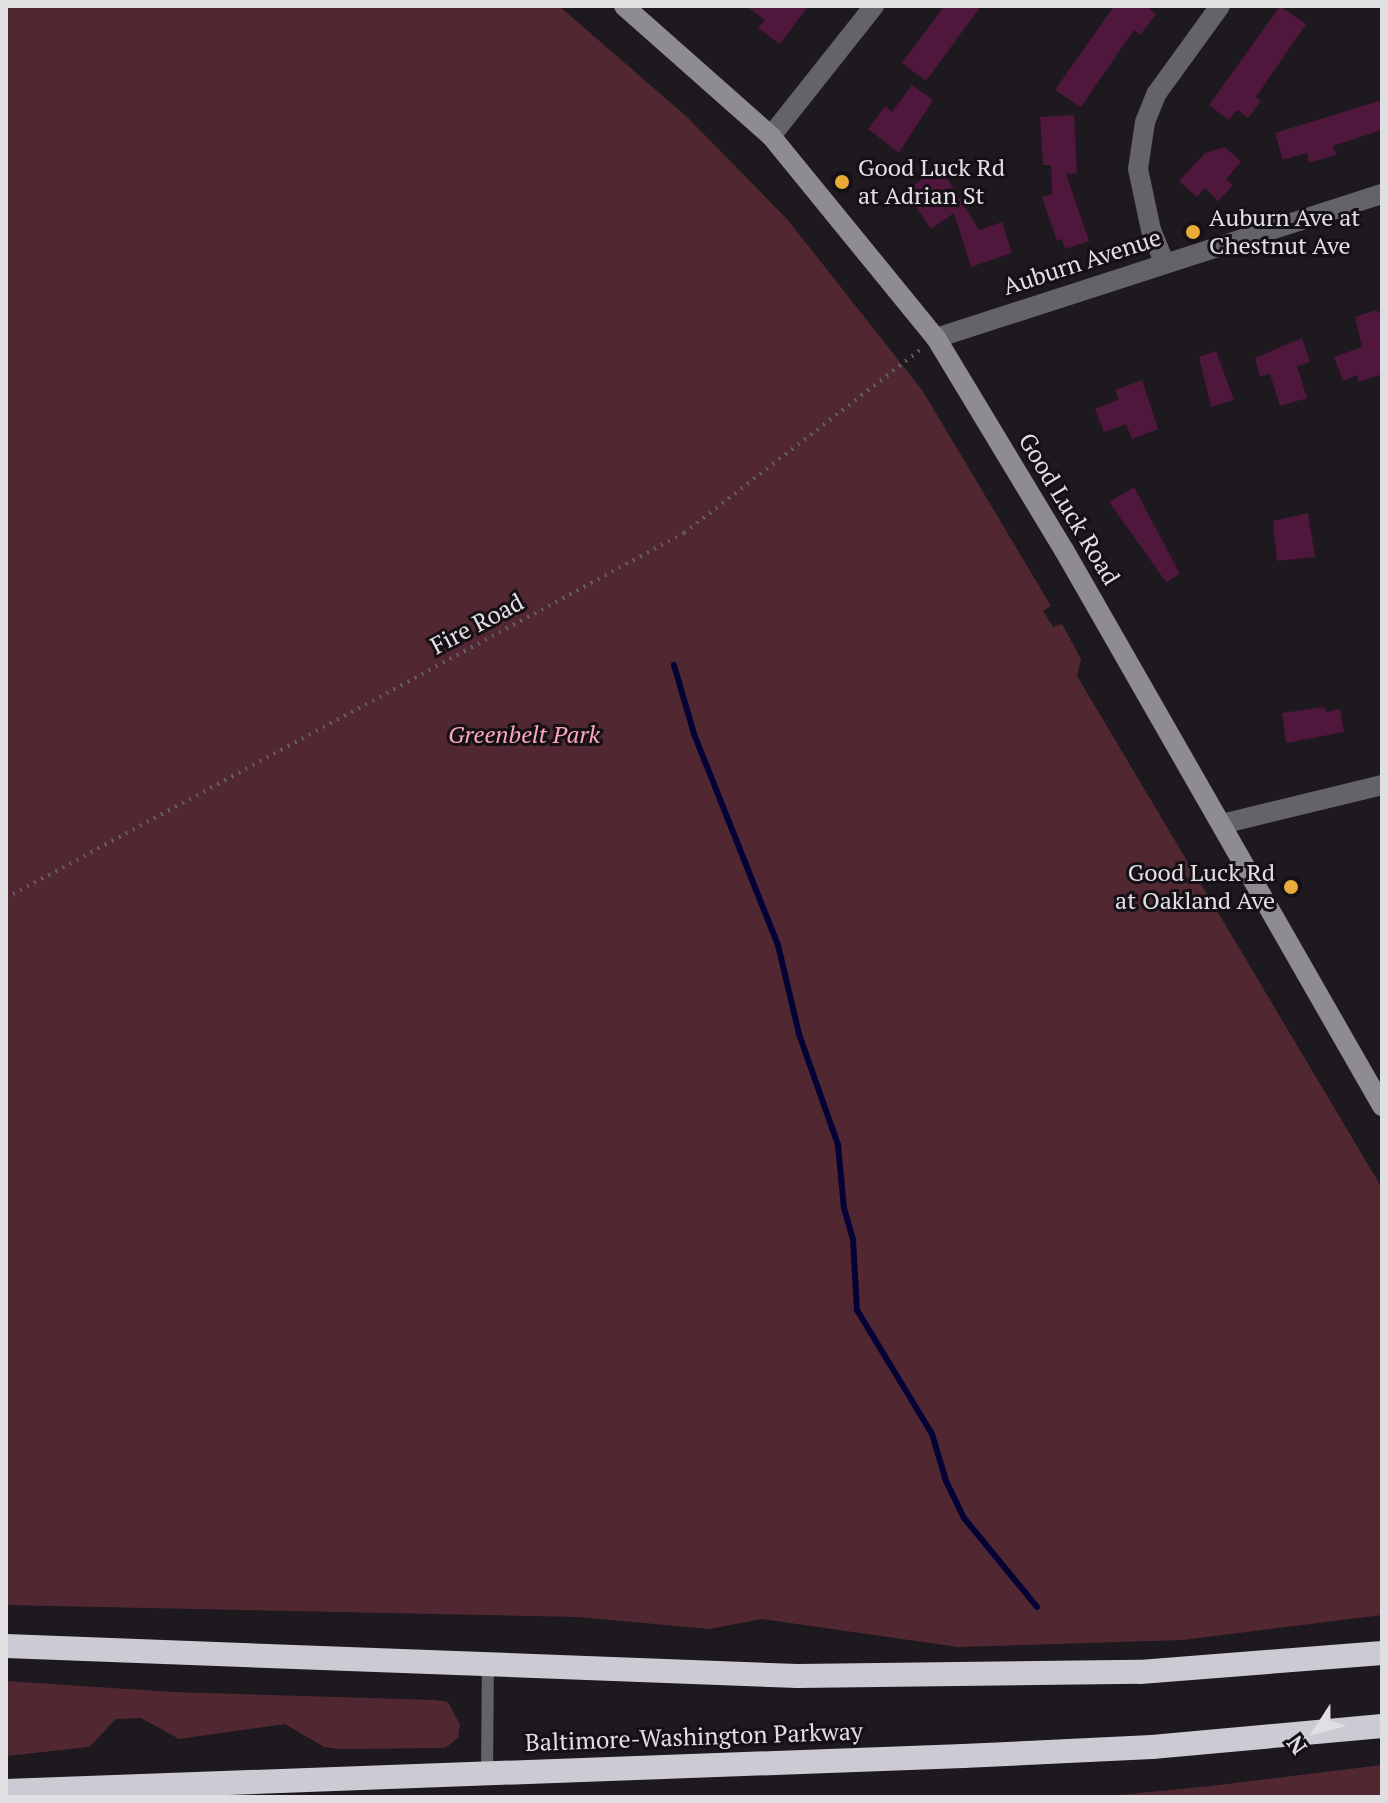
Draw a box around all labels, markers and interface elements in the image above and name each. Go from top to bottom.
place label: Good Luck Rd at Adrian St [858,154,1005,210]
marker: Good Luck Rd at Adrian St [833,173,851,191]
place label: Auburn Ave at Chestnut Ave [1209,204,1361,260]
street label: Auburn Avenue [999,223,1165,301]
marker: Auburn Ave at Chestnut Ave [1184,223,1202,241]
street label: Good Luck Road [1012,428,1126,590]
street label: Fire Road [426,588,528,660]
park label: Greenbelt Park [448,721,600,749]
place label: Good Luck Rd at Oakland Ave [1115,859,1275,915]
marker: Good Luck Rd at Oakland Ave [1282,878,1300,896]
north arrow [1276,1691,1356,1771]
street label: Baltimore-Washington Parkway [525,1717,863,1757]
text: N [1280,1730,1313,1761]

